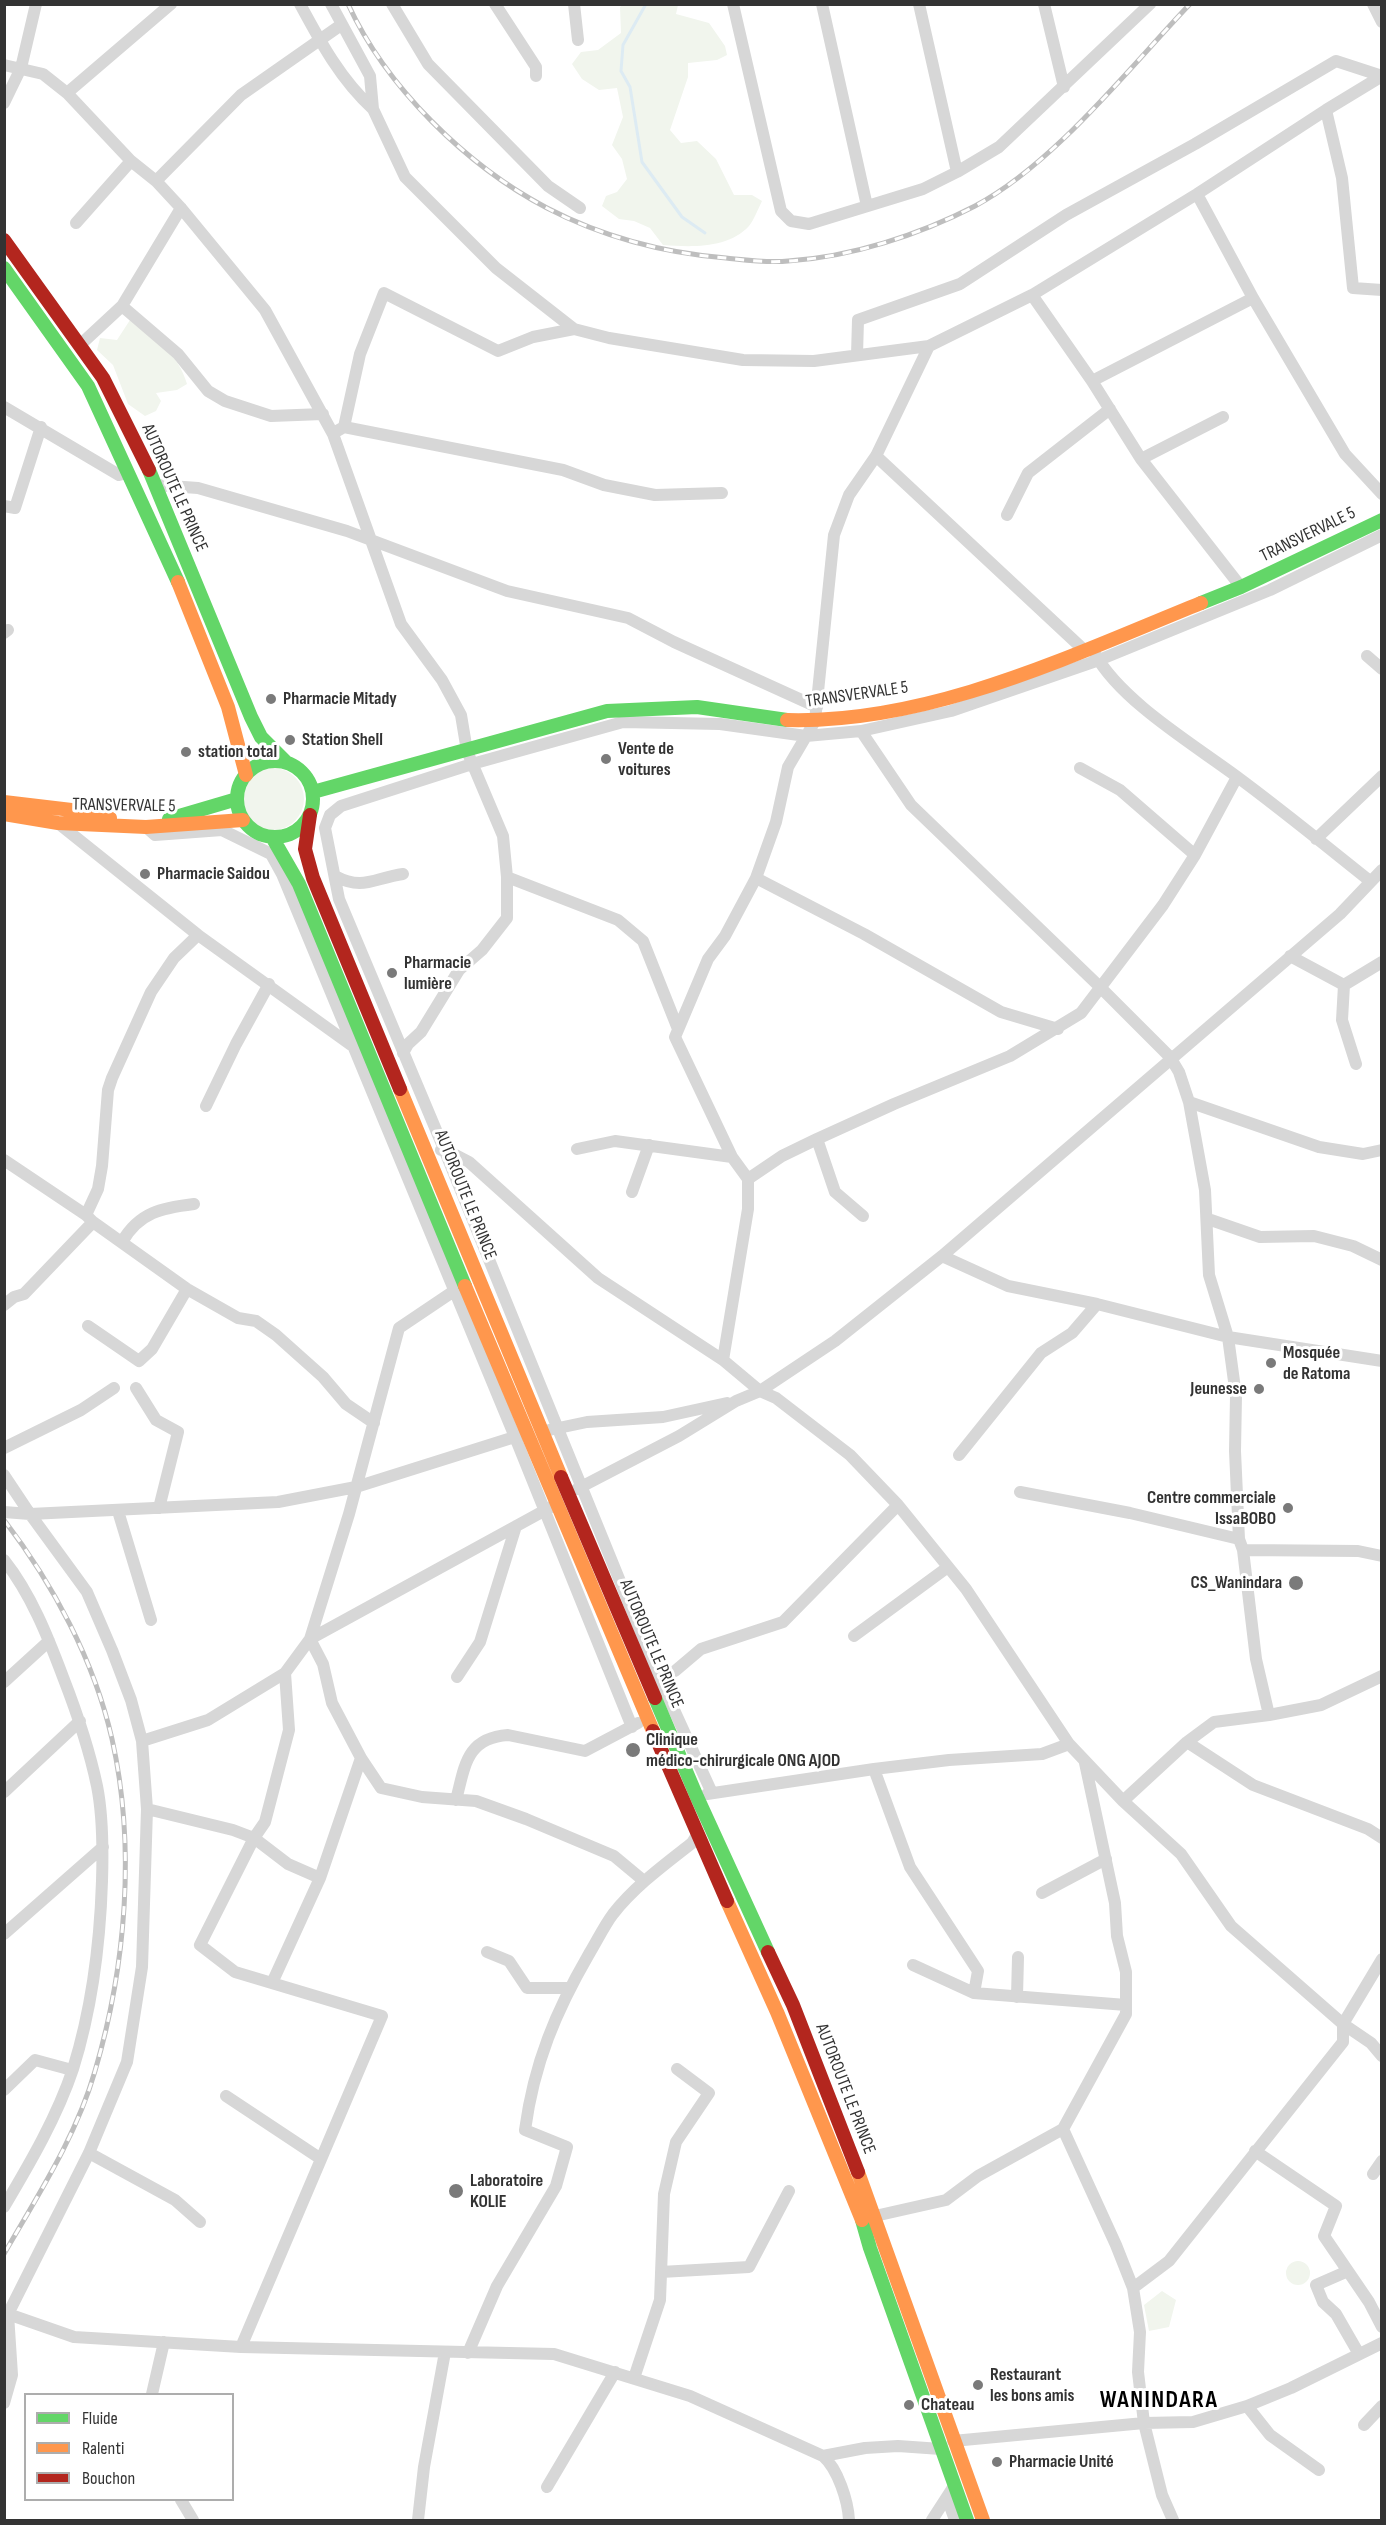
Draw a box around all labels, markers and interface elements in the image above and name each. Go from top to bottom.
street label: AUTOROUTE LE PRINCE [136,421,212,555]
street label: TRANSVERVALE 5 [1257,503,1359,567]
street label: TRANSVERVALE 5 [804,677,910,713]
place label: Pharmacie Mitady [283,688,397,710]
marker: Pharmacie Mitady [264,692,278,706]
place label: Station Shell [302,729,383,751]
marker: Station Shell [283,733,297,747]
place label: Vente de voitures [618,738,674,780]
place label: station total [198,741,277,763]
marker: station total [179,745,193,759]
marker: Vente de voitures [599,752,613,766]
street label: TRANSVERVALE 5 [72,794,176,818]
place label: Pharmacie Saidou [157,863,270,885]
marker: Pharmacie Saidou [138,867,152,881]
place label: Pharmacie lumière [404,952,471,994]
marker: Pharmacie lumière [385,966,399,980]
street label: AUTOROUTE LE PRINCE [429,1127,501,1263]
place label: Mosquée de Ratoma [1283,1342,1350,1384]
marker: Mosquée de Ratoma [1264,1356,1278,1370]
place label: Jeunesse [1190,1378,1247,1400]
marker: Jeunesse [1252,1382,1266,1396]
place label: Centre commerciale IssaBOBO [1147,1487,1276,1530]
marker: Centre commerciale IssaBOBO [1281,1501,1295,1515]
place label: CS_Wanindara [1191,1572,1282,1594]
marker: CS_Wanindara [1287,1574,1305,1592]
street label: AUTOROUTE LE PRINCE [614,1576,688,1712]
place label: Clinique médico-chirurgicale ONG AJOD [646,1729,840,1772]
marker: Clinique médico-chirurgicale ONG AJOD [624,1741,642,1759]
street label: AUTOROUTE LE PRINCE [810,2021,880,2157]
place label: Laboratoire KOLIE [470,2170,543,2212]
marker: Laboratoire KOLIE [447,2182,465,2200]
place label: Restaurant les bons amis [990,2364,1074,2406]
marker: Restaurant les bons amis [971,2378,985,2392]
district label: WANINDARA [1100,2387,1218,2415]
legend [24,2393,234,2501]
place label: Chateau [921,2394,974,2416]
marker: Chateau [902,2398,916,2412]
text: Fluide [82,2408,118,2429]
text: Ralenti [82,2438,124,2459]
place label: Pharmacie Unité [1009,2451,1114,2473]
marker: Pharmacie Unité [990,2455,1004,2469]
text: Bouchon [82,2468,135,2489]

